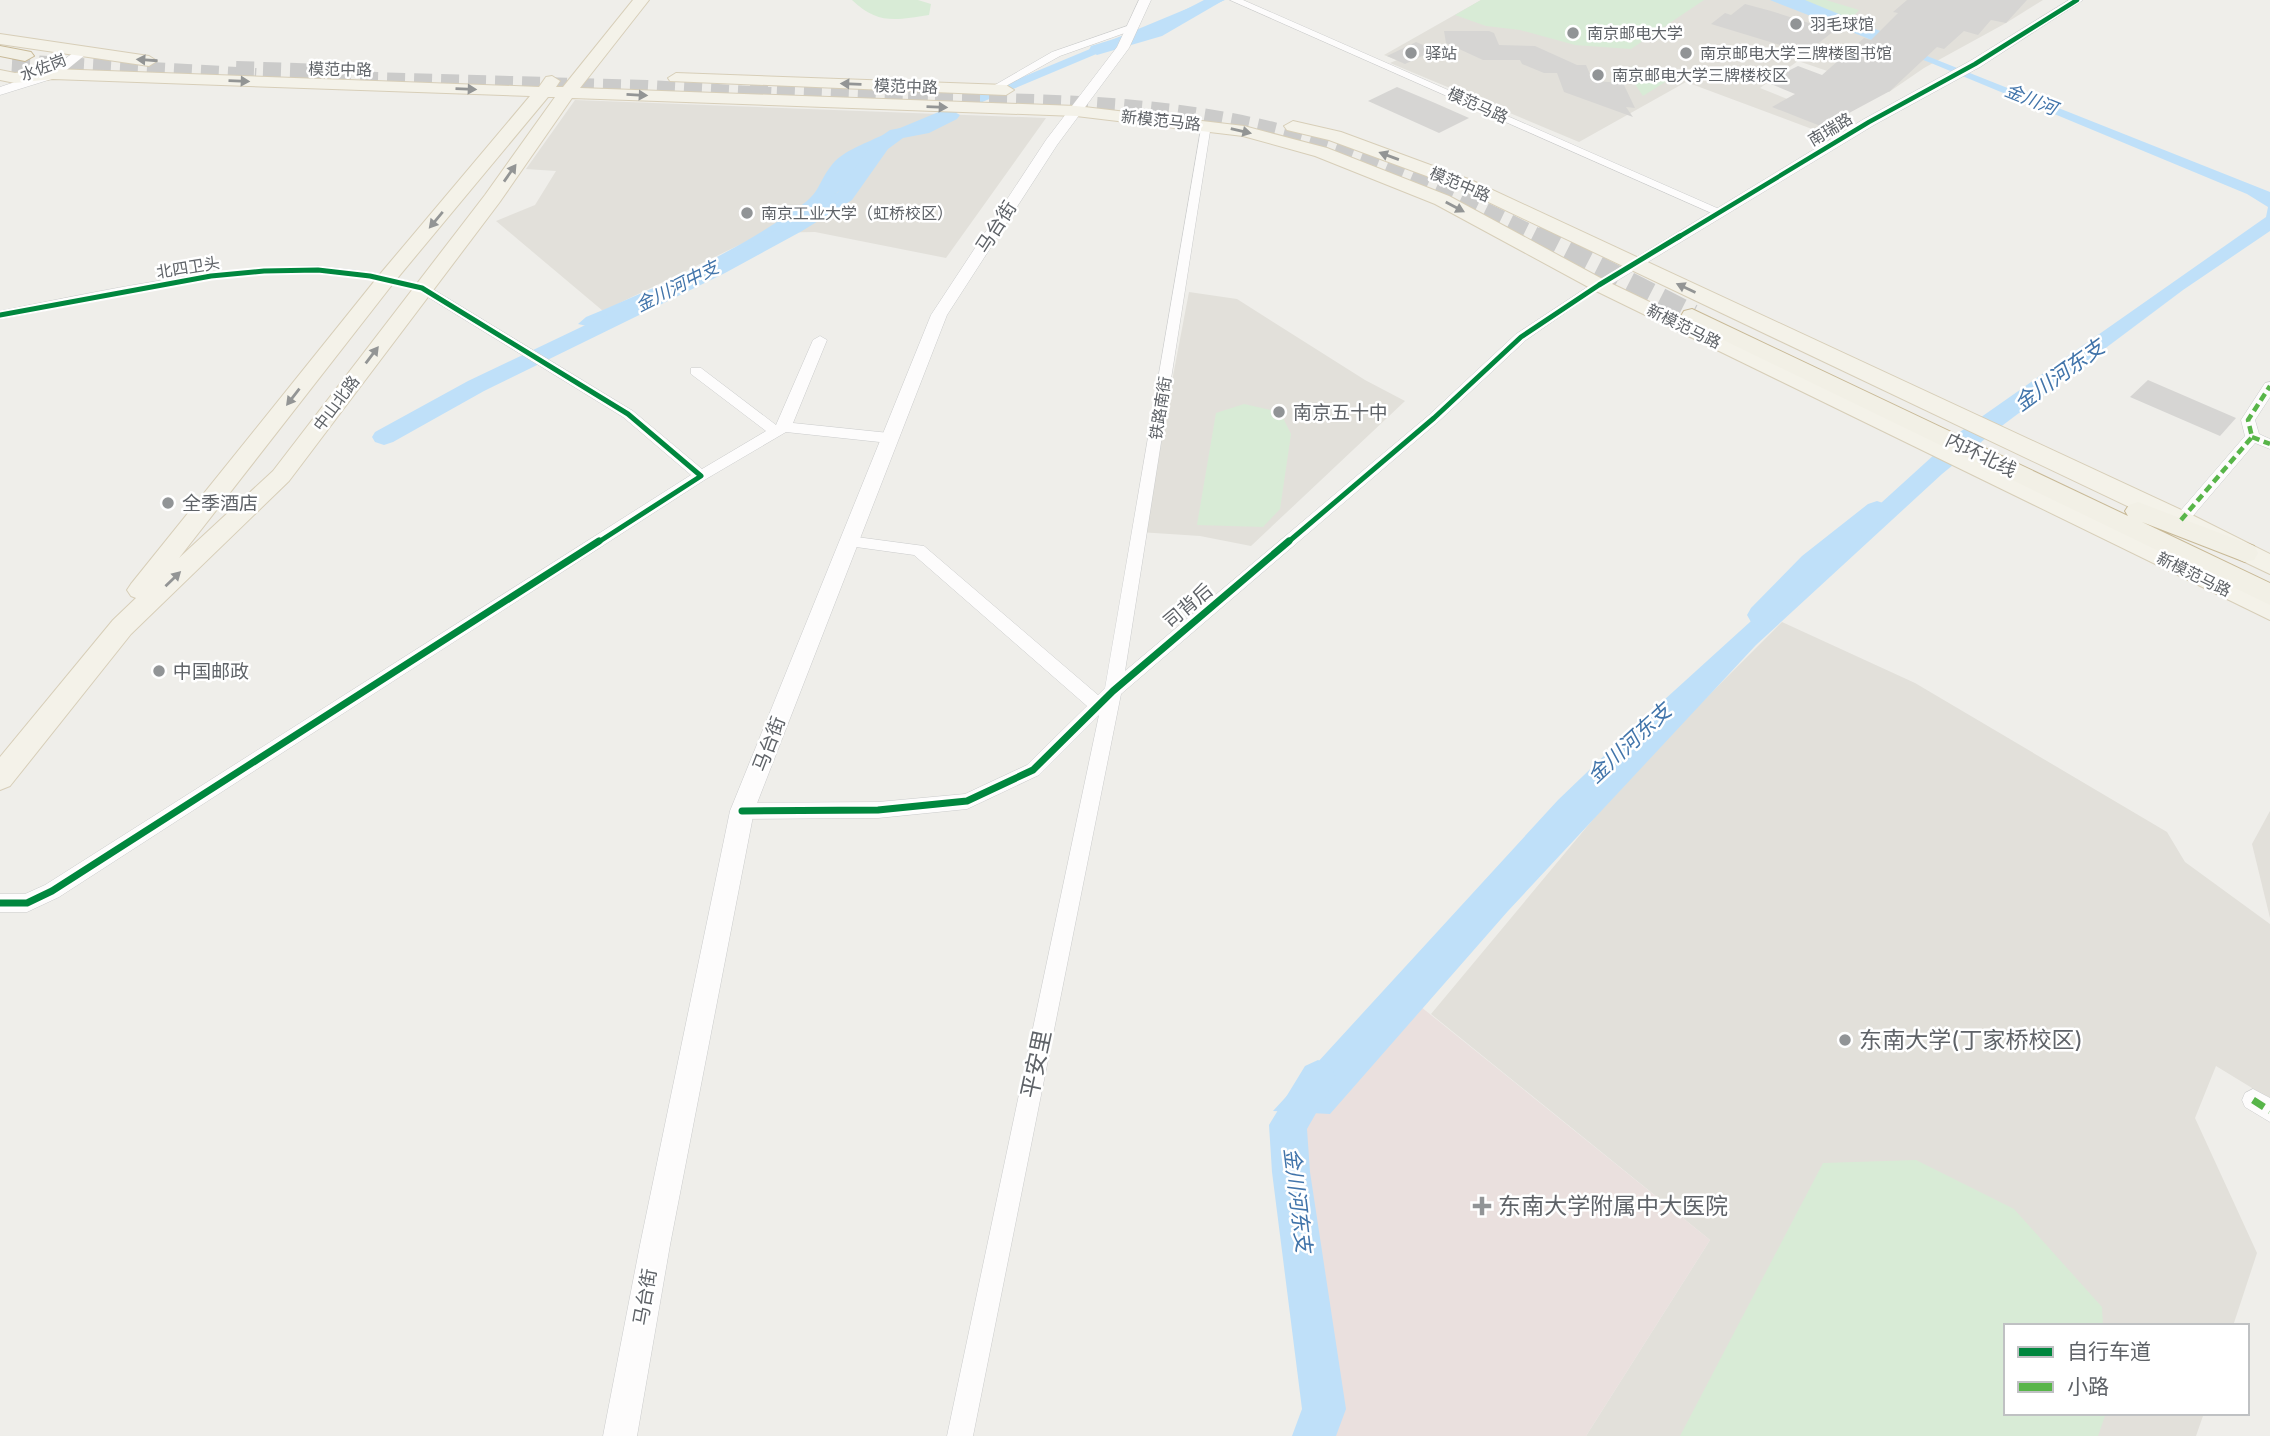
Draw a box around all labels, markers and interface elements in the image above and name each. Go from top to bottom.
place label: 羽毛球馆 [1810,14,1874,34]
marker: 羽毛球馆 [1788,16,1804,32]
place label: 南京邮电大学 [1587,23,1683,43]
marker: 南京邮电大学 [1565,25,1581,41]
place label: 驿站 [1425,43,1457,63]
place label: 南京邮电大学三牌楼图书馆 [1700,43,1892,63]
marker: 驿站 [1403,45,1419,61]
marker: 南京邮电大学三牌楼图书馆 [1678,45,1694,61]
street label: 水佐岗 [17,49,69,85]
one-way arrow [135,55,157,66]
street label: 模范中路 [308,58,372,80]
place label: 南京邮电大学三牌楼校区 [1612,65,1788,85]
marker: 南京邮电大学三牌楼校区 [1590,67,1606,83]
one-way arrow [228,75,250,86]
street label: 模范中路 [874,75,938,97]
one-way arrow [839,79,861,90]
water label: 金川河 [2002,79,2063,120]
one-way arrow [456,83,478,94]
street label: 模范马路 [1445,83,1511,127]
one-way arrow [626,90,648,101]
one-way arrow [927,102,949,113]
street label: 新模范马路 [1120,106,1202,134]
street label: 南瑞路 [1804,108,1856,150]
one-way arrow [1230,126,1252,137]
one-way arrow [1378,150,1399,161]
street label: 模范中路 [1427,162,1493,206]
one-way arrow [503,163,516,183]
street label: 马台街 [971,197,1021,257]
one-way arrow [1445,201,1465,213]
place label: 南京工业大学（虹桥校区） [761,203,953,223]
marker: 南京工业大学（虹桥校区） [739,205,755,221]
one-way arrow [429,212,444,229]
street label: 北四卫头 [155,252,221,282]
water label: 金川河中支 [632,255,724,316]
one-way arrow [1676,282,1696,294]
street label: 新模范马路 [1644,299,1724,353]
water label: 金川河东支 [2009,333,2110,416]
one-way arrow [365,345,379,364]
street label: 中山北路 [309,371,363,435]
street label: 铁路南街 [1145,375,1175,441]
one-way arrow [285,388,300,406]
place label: 南京五十中 [1293,401,1388,424]
marker: 南京五十中 [1271,404,1287,420]
street label: 内环北线 [1942,428,2020,482]
place label: 全季酒店 [182,492,258,515]
marker: 全季酒店 [160,495,176,511]
street label: 新模范马路 [2154,547,2234,601]
one-way arrow [164,571,181,587]
street label: 司背后 [1159,579,1217,633]
place label: 中国邮政 [173,660,249,683]
marker: 中国邮政 [151,663,167,679]
water label: 金川河东支 [1582,697,1677,788]
street label: 马台街 [748,713,790,775]
place label: 东南大学(丁家桥校区) [1859,1026,2083,1054]
street label: 平安里 [1015,1027,1057,1101]
marker: 东南大学(丁家桥校区) [1837,1032,1853,1048]
water label: 金川河东支 [1279,1146,1317,1256]
place label: 东南大学附属中大医院 [1498,1192,1728,1220]
marker: 东南大学附属中大医院 [1472,1196,1492,1216]
street label: 马台街 [629,1267,661,1327]
legend [2004,1324,2249,1415]
text: 自行车道 [2067,1339,2151,1364]
text: 小路 [2067,1374,2109,1399]

